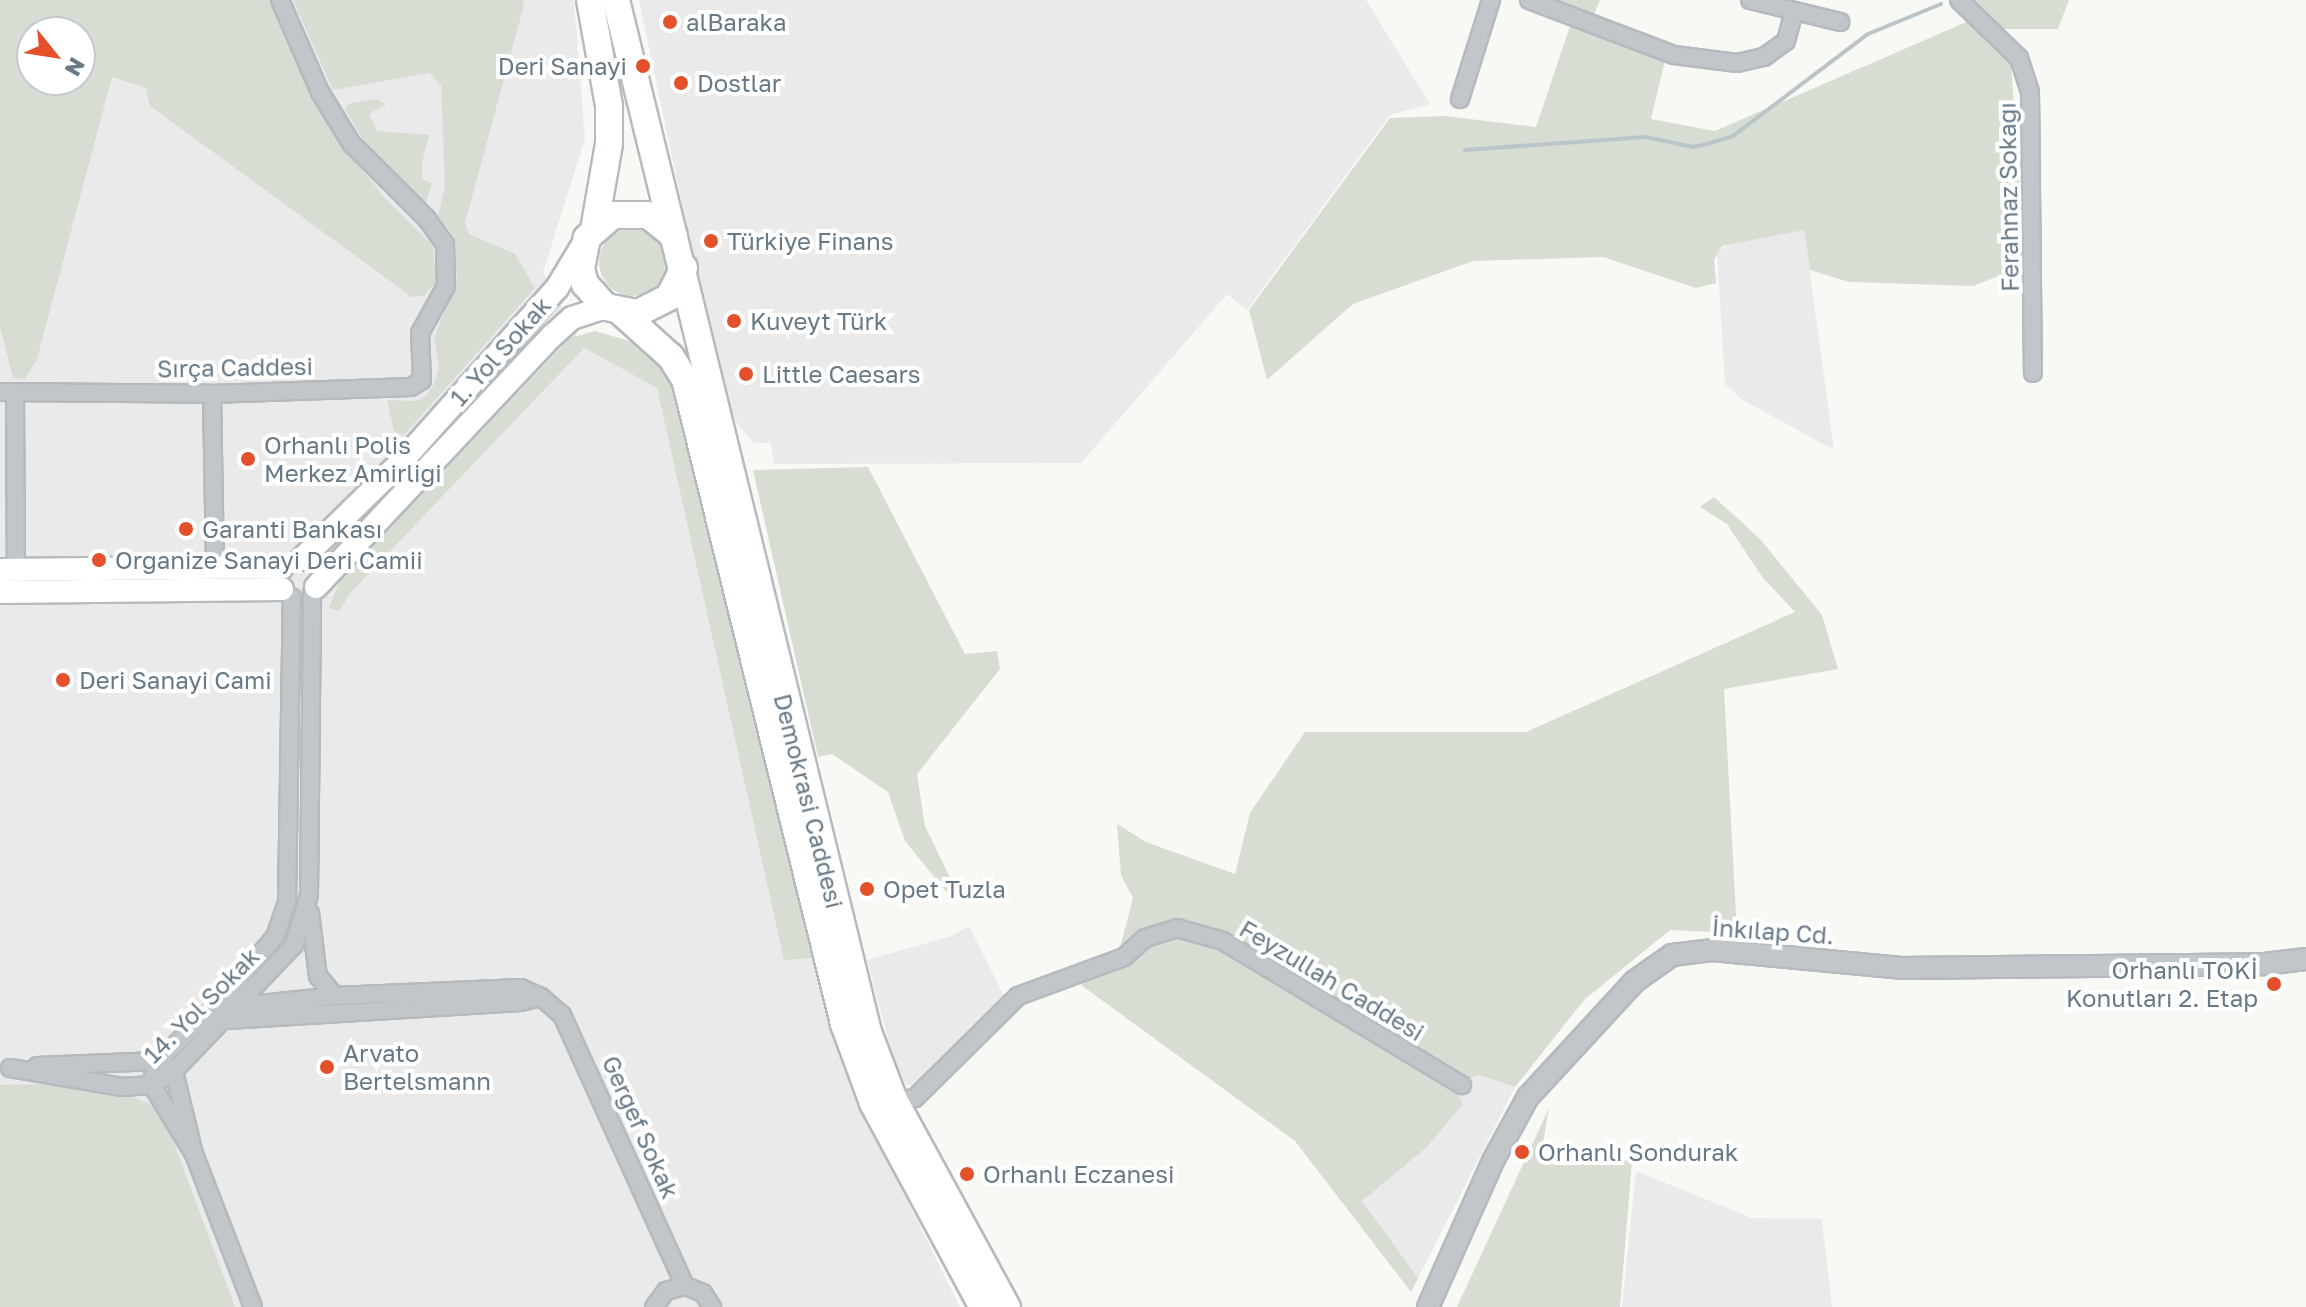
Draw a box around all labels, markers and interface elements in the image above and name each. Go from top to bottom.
place label: alBaraka [686,8,786,36]
marker: alBaraka [661,13,679,31]
north arrow [16,16,96,96]
place label: Deri Sanayi [498,52,627,80]
text: N [60,53,91,81]
marker: Deri Sanayi [634,57,652,75]
place label: Dostlar [697,69,781,97]
marker: Dostlar [672,74,690,92]
street label: Ferahnaz Sokağı [1992,102,2024,292]
place label: Türkiye Finans [727,227,893,255]
marker: Türkiye Finans [702,232,720,250]
street label: 1. Yol Sokak [444,291,556,411]
place label: Kuveyt Türk [750,307,887,335]
marker: Kuveyt Türk [725,312,743,330]
street label: Sırça Caddesi [157,351,313,383]
place label: Little Caesars [762,360,921,388]
marker: Little Caesars [737,365,755,383]
place label: Orhanlı Polis Merkez Amirliği [264,431,442,487]
marker: Orhanlı Polis Merkez Amirliği [239,450,257,468]
place label: Garanti Bankası [202,515,382,543]
marker: Garanti Bankası [177,520,195,538]
place label: Organize Sanayi Deri Camii [115,546,423,574]
marker: Organize Sanayi Deri Camii [90,551,108,569]
place label: Deri Sanayi Cami [79,666,272,694]
marker: Deri Sanayi Cami [54,671,72,689]
street label: Demokrasi Caddesi [768,691,850,911]
place label: Opet Tuzla [883,875,1006,903]
marker: Opet Tuzla [858,880,876,898]
street label: İnkılap Cd. [1711,912,1835,950]
street label: Feyzullah Caddesi [1235,914,1429,1046]
street label: 14. Yol Sokak [137,941,265,1069]
place label: Orhanlı TOKİ Konutları 2. Etap [2066,956,2258,1012]
marker: Orhanlı TOKİ Konutları 2. Etap [2265,975,2283,993]
place label: Arvato Bertelsmann [343,1039,491,1095]
street label: Gergef Sokak [597,1051,685,1203]
marker: Arvato Bertelsmann [318,1058,336,1076]
place label: Orhanlı Sondurak [1538,1138,1738,1166]
marker: Orhanlı Sondurak [1513,1143,1531,1161]
place label: Orhanlı Eczanesi [983,1160,1174,1188]
marker: Orhanlı Eczanesi [958,1165,976,1183]

